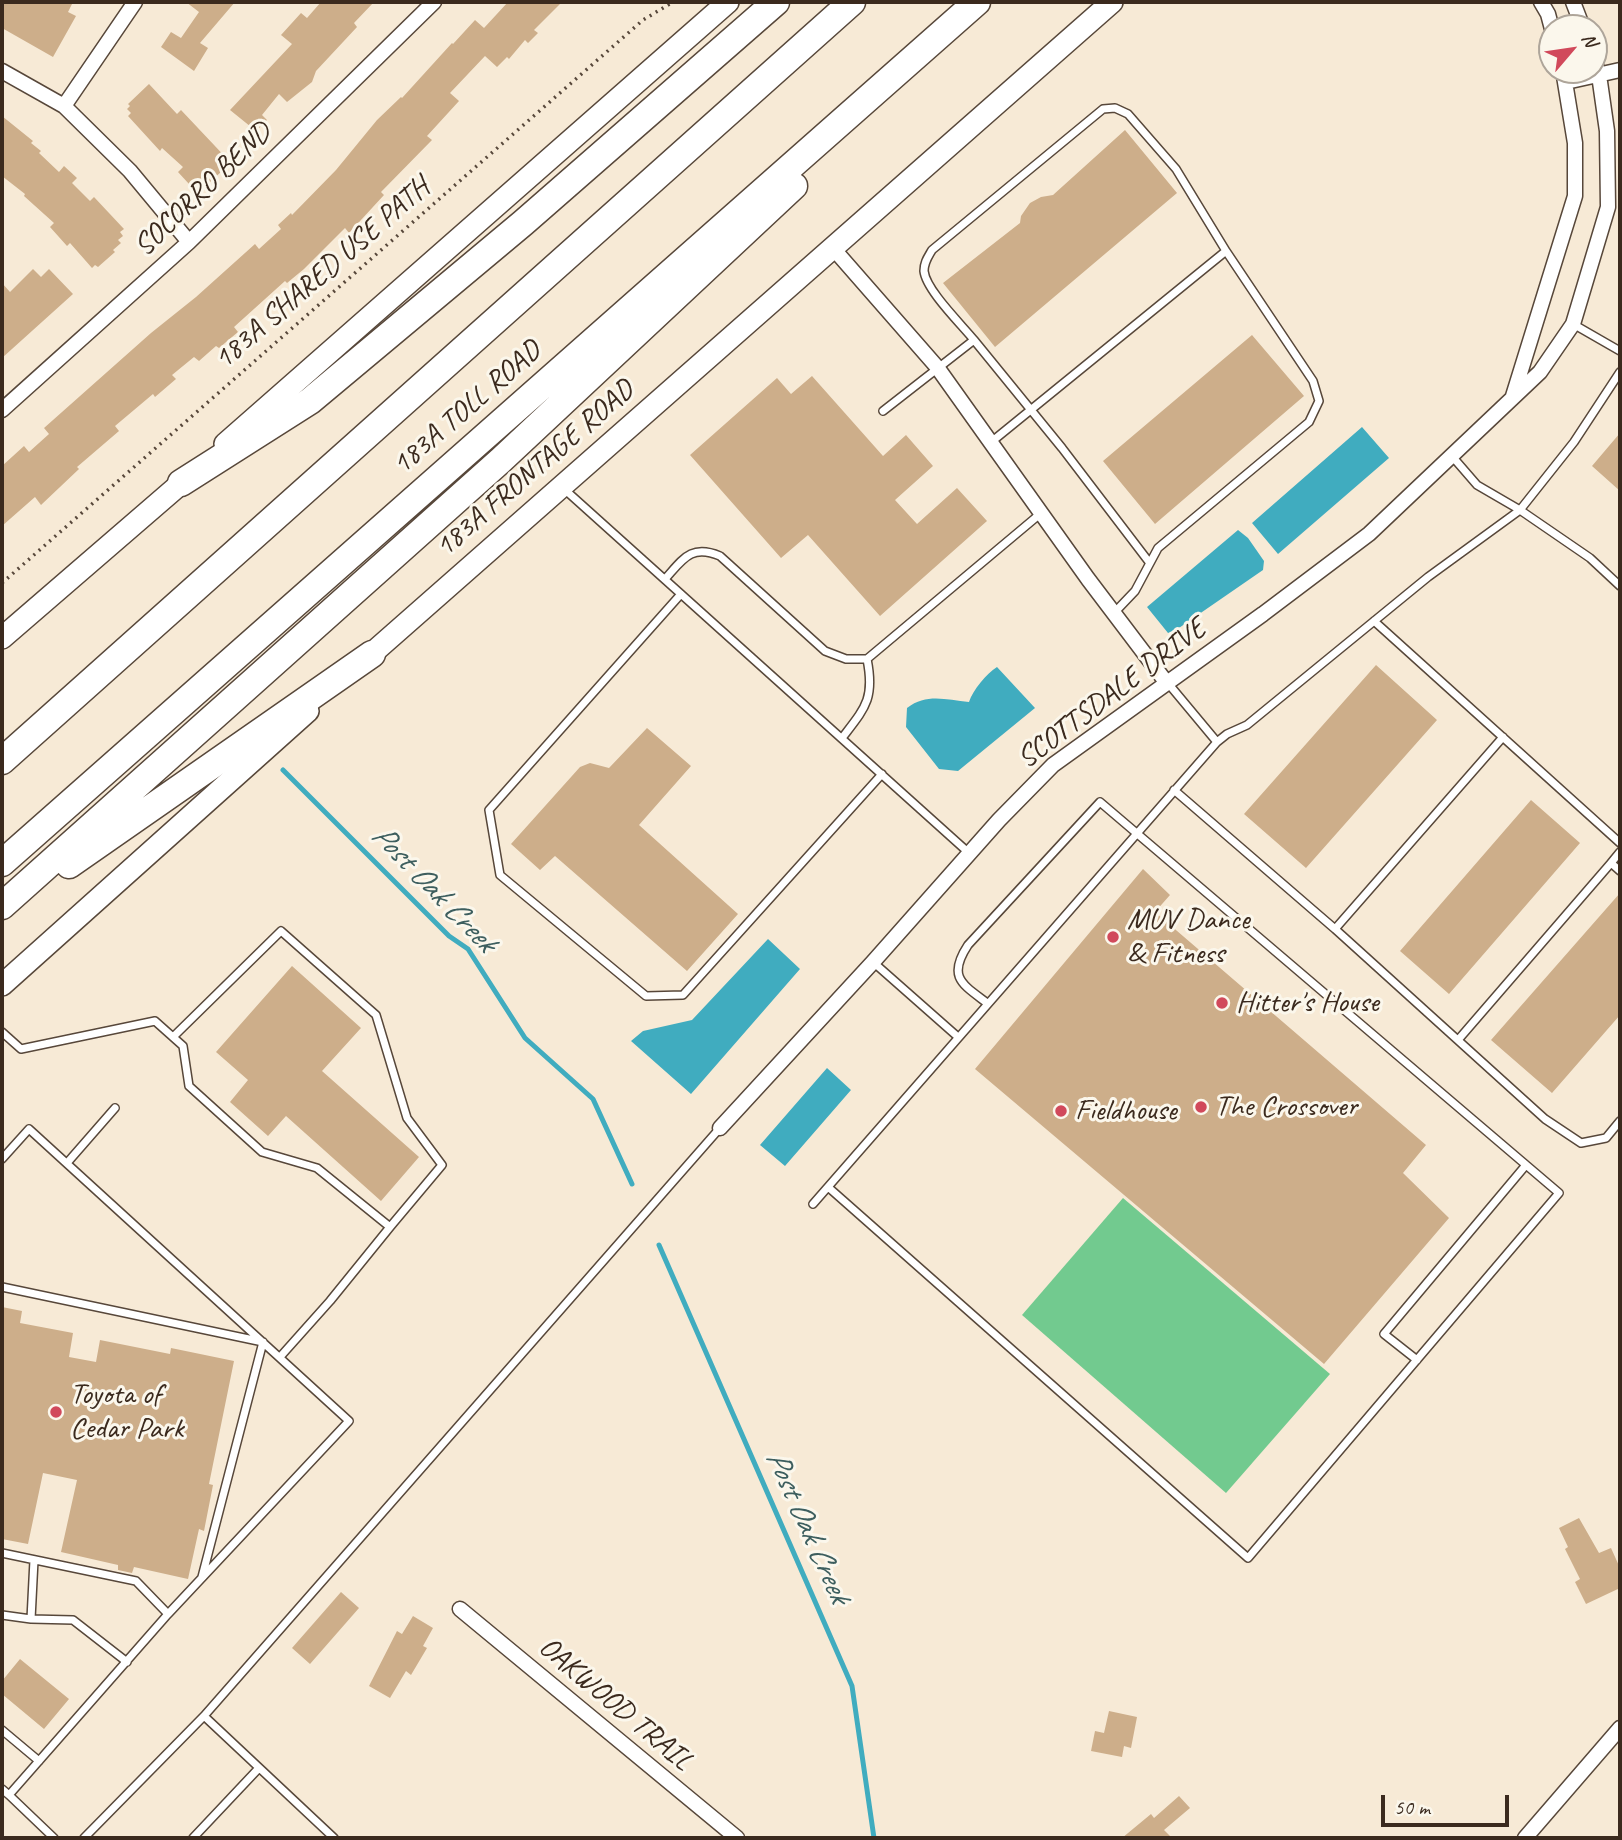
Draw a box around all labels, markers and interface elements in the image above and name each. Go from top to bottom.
north arrow [1538,14,1608,84]
text: N [1576,29,1603,51]
street label: SOCORRO BEND [127,116,279,264]
street label: 183A SHARED USE PATH [207,171,437,377]
street label: 183A TOLL ROAD [385,333,549,483]
street label: 183A FRONTAGE ROAD [428,373,642,565]
street label: SCOTTSDALE DRIVE [1010,611,1214,777]
water label: Post Oak Creek [363,817,503,961]
place label: MUV Dance & Fitness [1127,902,1250,972]
marker: MUV Dance & Fitness [1105,929,1121,945]
place label: Hitter's House [1236,985,1379,1021]
marker: Hitter's House [1214,995,1230,1011]
place label: The Crossover [1215,1089,1357,1125]
place label: Fieldhouse [1075,1093,1176,1129]
marker: The Crossover [1193,1099,1209,1115]
marker: Fieldhouse [1053,1103,1069,1119]
place label: Toyota of Cedar Park [70,1377,183,1448]
marker: Toyota of Cedar Park [48,1404,64,1420]
water label: Post Oak Creek [756,1445,858,1609]
street label: OAKWOOD TRAIL [531,1629,699,1779]
scale bar [1384,1780,1512,1824]
text: 50 m [1394,1794,1430,1820]

